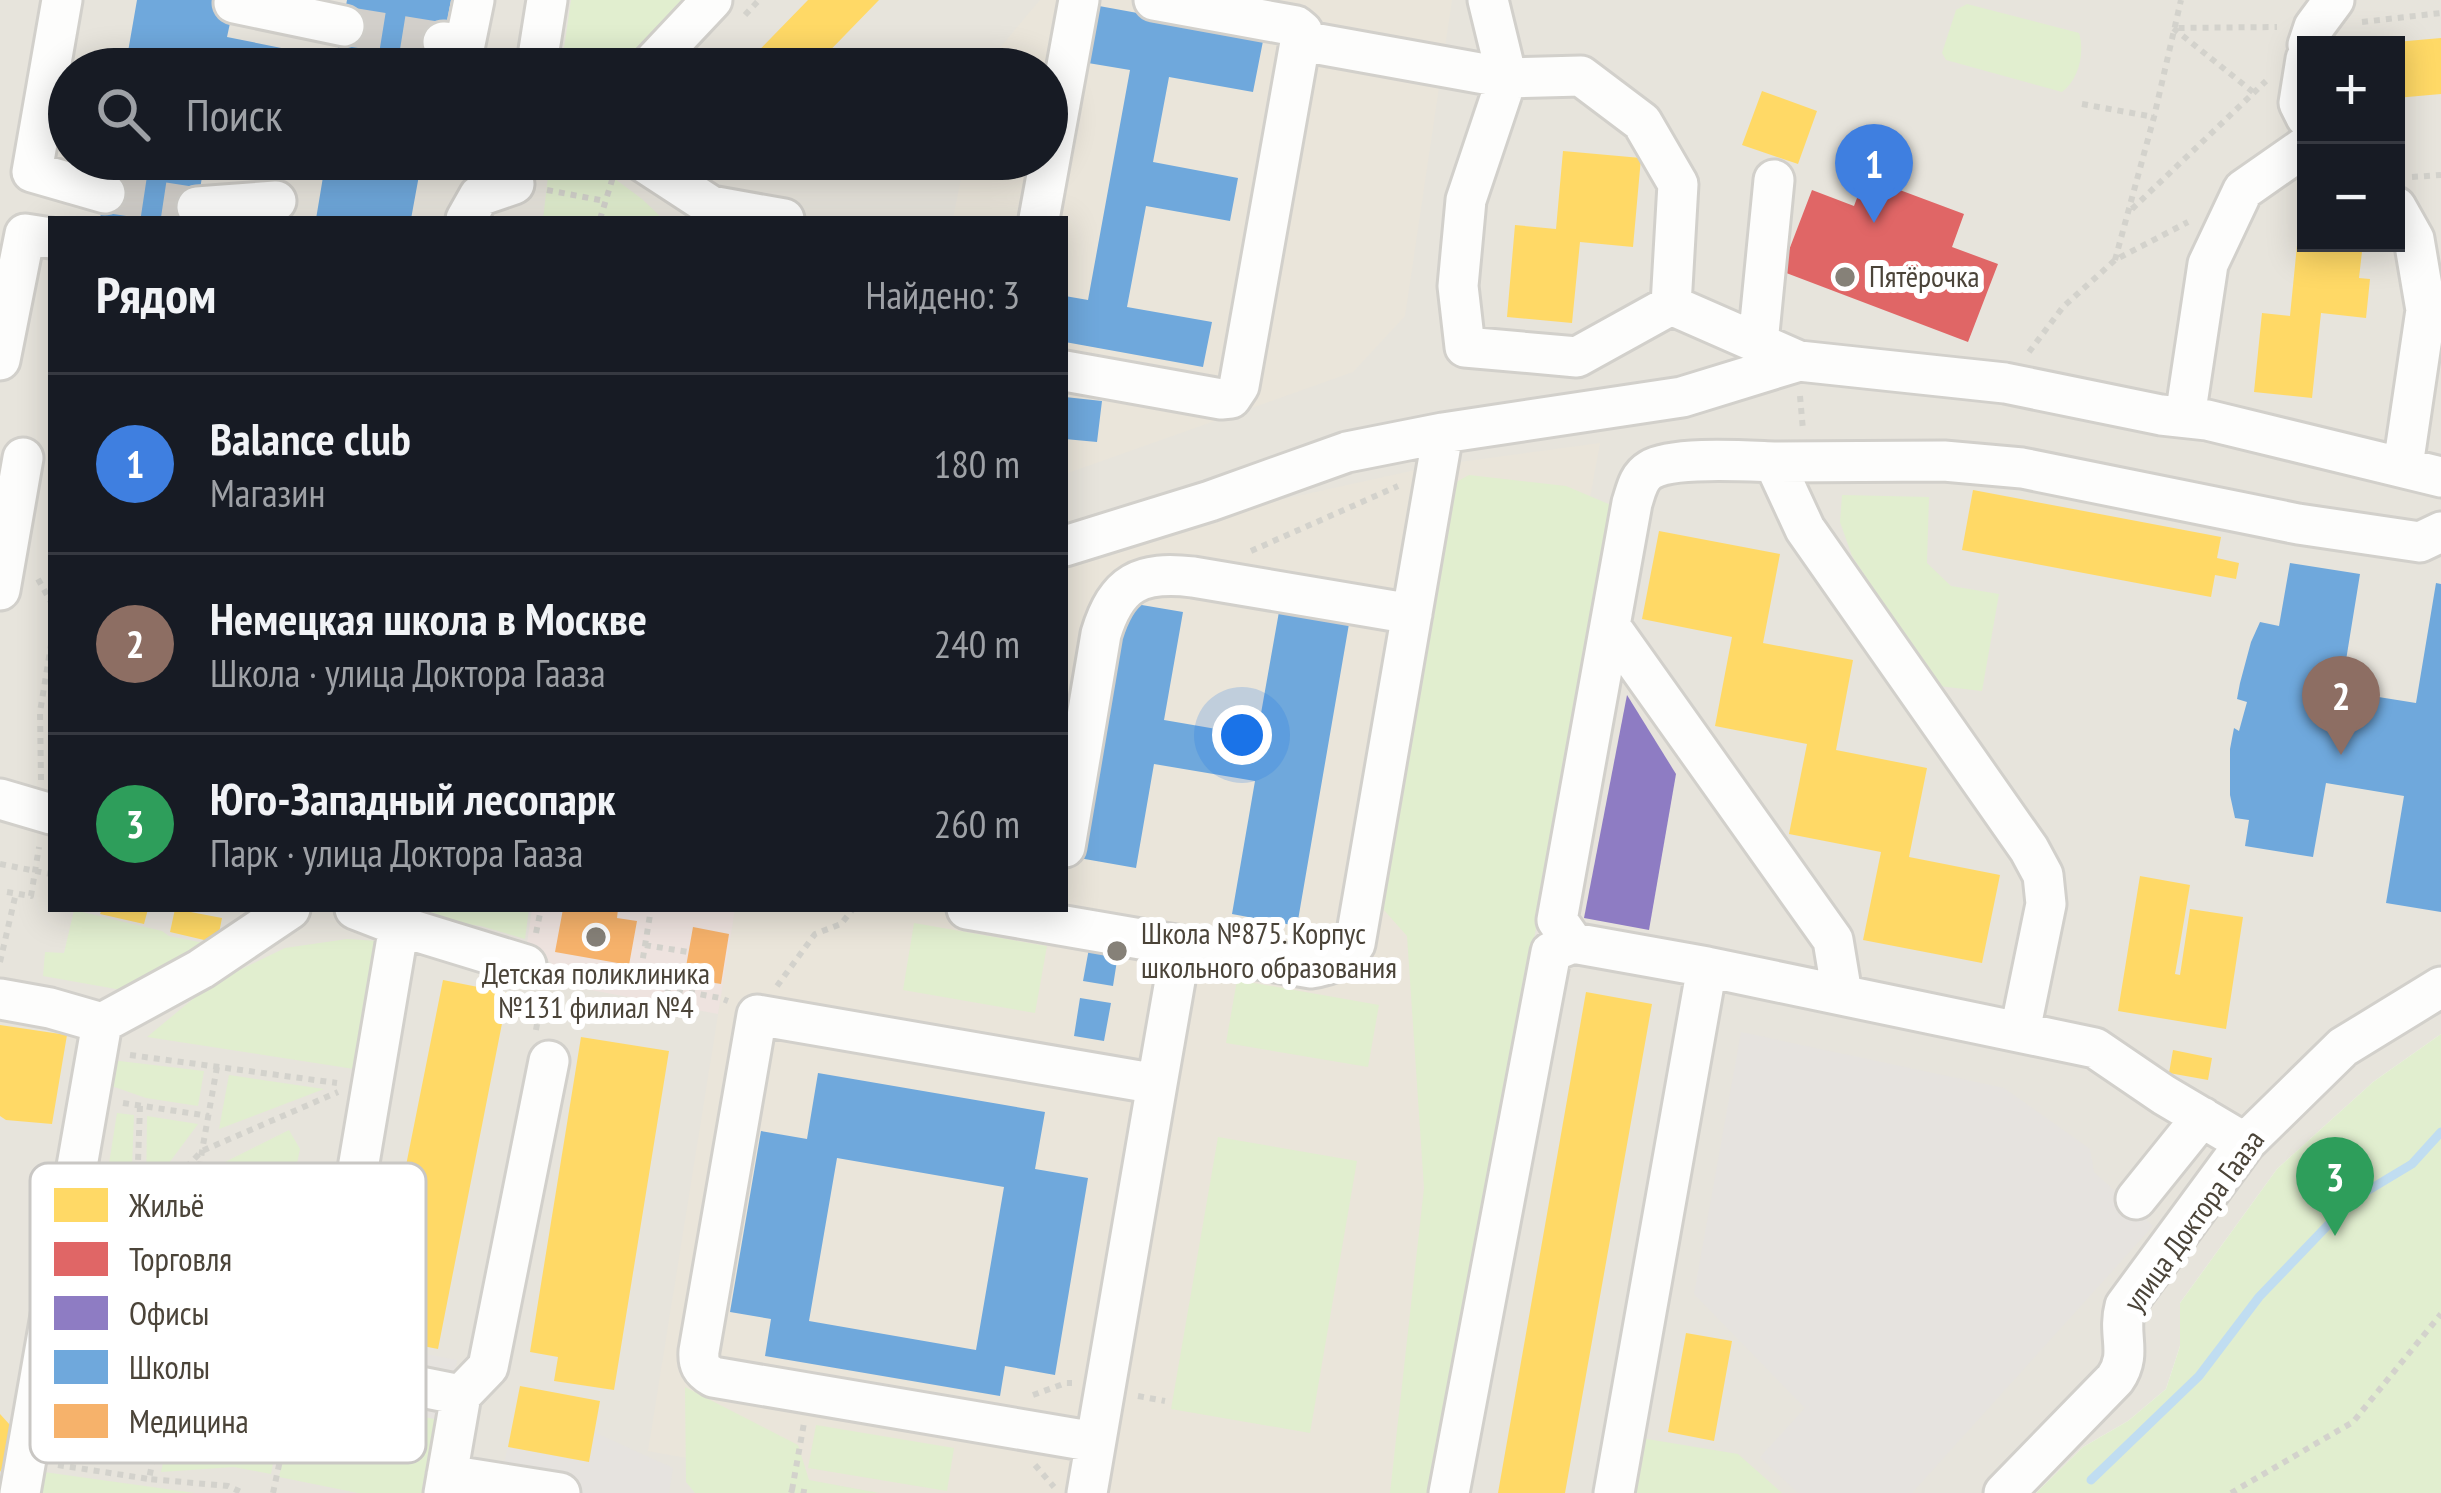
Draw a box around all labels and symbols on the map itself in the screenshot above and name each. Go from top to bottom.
pin: 1 [1835,124,1913,223]
place label: Пятёрочка [1869,256,1980,295]
marker: Пятёрочка [1832,264,1858,290]
pin: 2 [2302,656,2380,755]
your location [1212,705,1272,765]
place label: Школа №875. Корпус школьного образования [1141,913,1397,986]
marker: Детская поликлиника №131 филиал №4 [583,924,609,950]
marker: Школа №875. Корпус школьного образования [1104,938,1130,964]
place label: Детская поликлиника №131 филиал №4 [482,953,710,1026]
street label: улица Доктора Гааза [2114,1121,2272,1319]
pin: 3 [2296,1137,2374,1236]
legend [30,1163,426,1463]
text: Жильё [128,1183,204,1226]
text: Торговля [129,1237,232,1280]
text: Офисы [129,1291,209,1334]
text: Школы [129,1345,210,1388]
text: Медицина [129,1399,249,1442]

